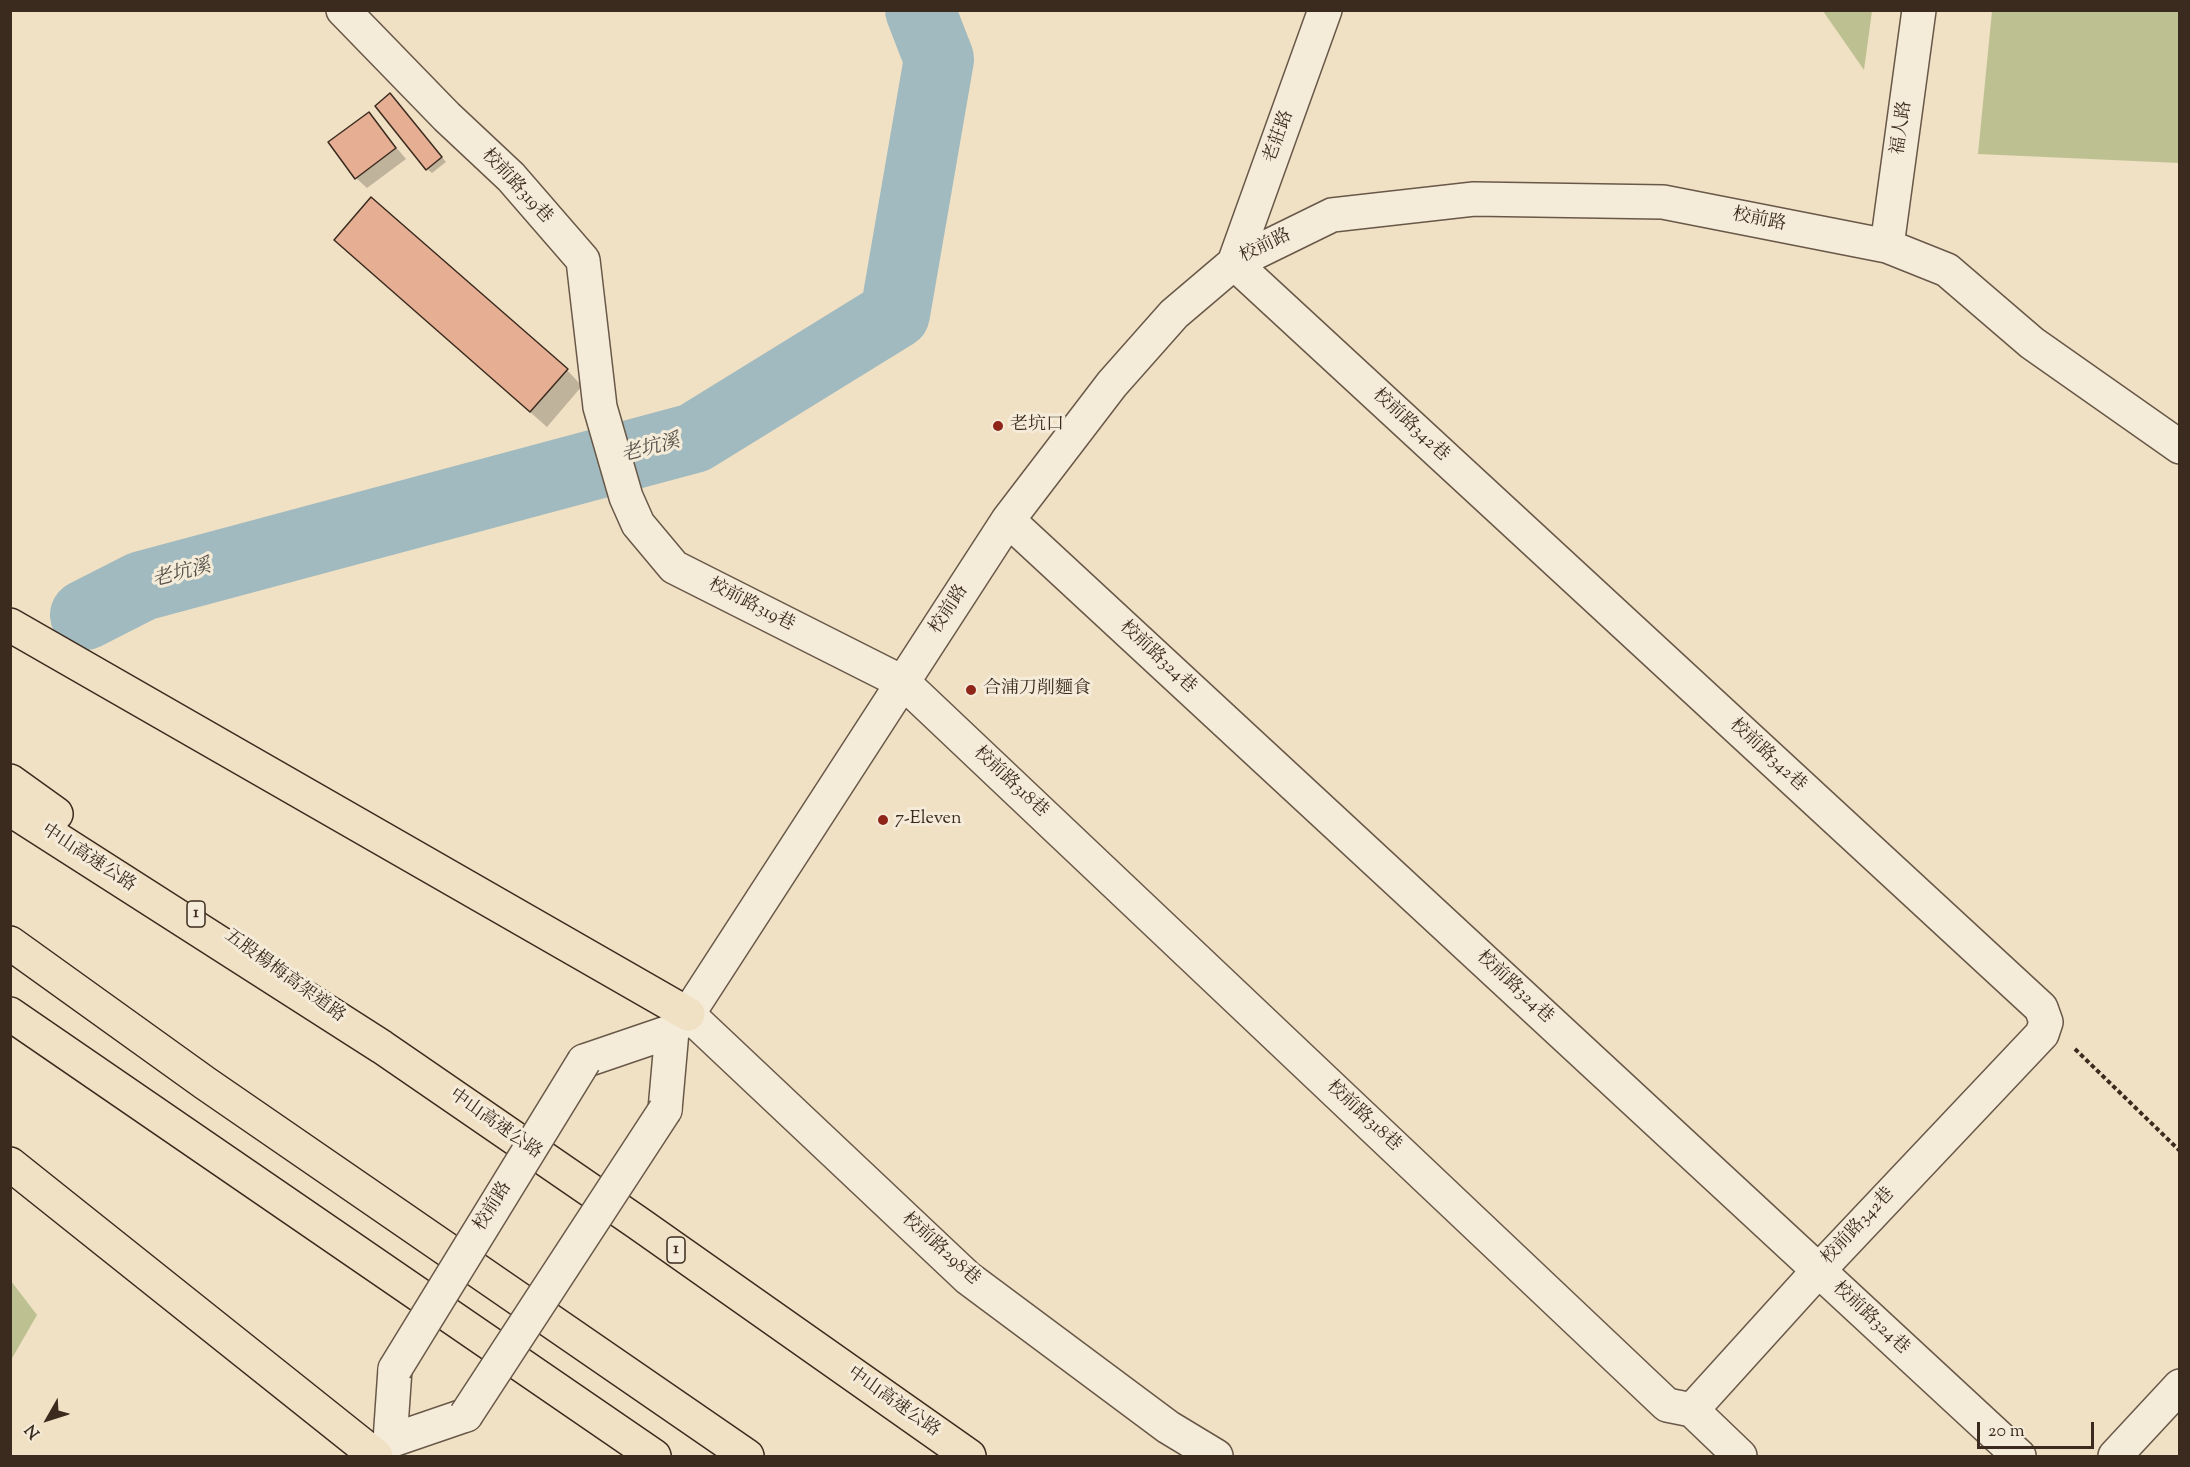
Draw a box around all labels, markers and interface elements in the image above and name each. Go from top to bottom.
street label: 福人路 [1889,100,1917,156]
street label: 老莊路 [1261,108,1299,166]
street label: 校前路319巷 [476,145,556,229]
street label: 校前路 [1730,205,1788,237]
street label: 校前路 [1237,225,1295,269]
street label: 校前路342巷 [1367,385,1453,467]
place label: 老坑口 [1010,415,1064,437]
marker: 老坑口 [991,419,1005,433]
water label: 老坑溪 [619,431,683,469]
water label: 老坑溪 [150,556,214,594]
street label: 校前路319巷 [704,575,798,637]
street label: 校前路 [926,581,974,639]
street label: 校前路324巷 [1114,617,1200,699]
place label: 合浦刀削麵食 [983,679,1091,701]
marker: 合浦刀削麵食 [964,683,978,697]
street label: 校前路342巷 [1724,715,1810,797]
street label: 校前路318巷 [968,743,1052,823]
place label: 7-Eleven [895,809,962,831]
marker: 7-Eleven [876,813,890,827]
street label: 中山高速公路 [37,821,139,897]
road number: 1 [187,901,205,927]
street label: 五股楊梅高架道路 [219,926,349,1028]
street label: 校前路324巷 [1471,947,1557,1029]
street label: 校前路318巷 [1321,1077,1405,1157]
street label: 中山高速公路 [445,1085,545,1165]
street label: 校前路 [471,1178,517,1236]
street label: 校前路342巷 [1818,1184,1900,1270]
street label: 校前路298巷 [896,1209,984,1291]
road number: 1 [667,1237,685,1263]
street label: 校前路324巷 [1827,1278,1913,1360]
street label: 中山高速公路 [843,1363,943,1443]
north arrow [18,1389,78,1449]
scale bar [1980,1410,2097,1448]
text: N [21,1418,47,1443]
text: 20 m [1988,1419,2025,1445]

